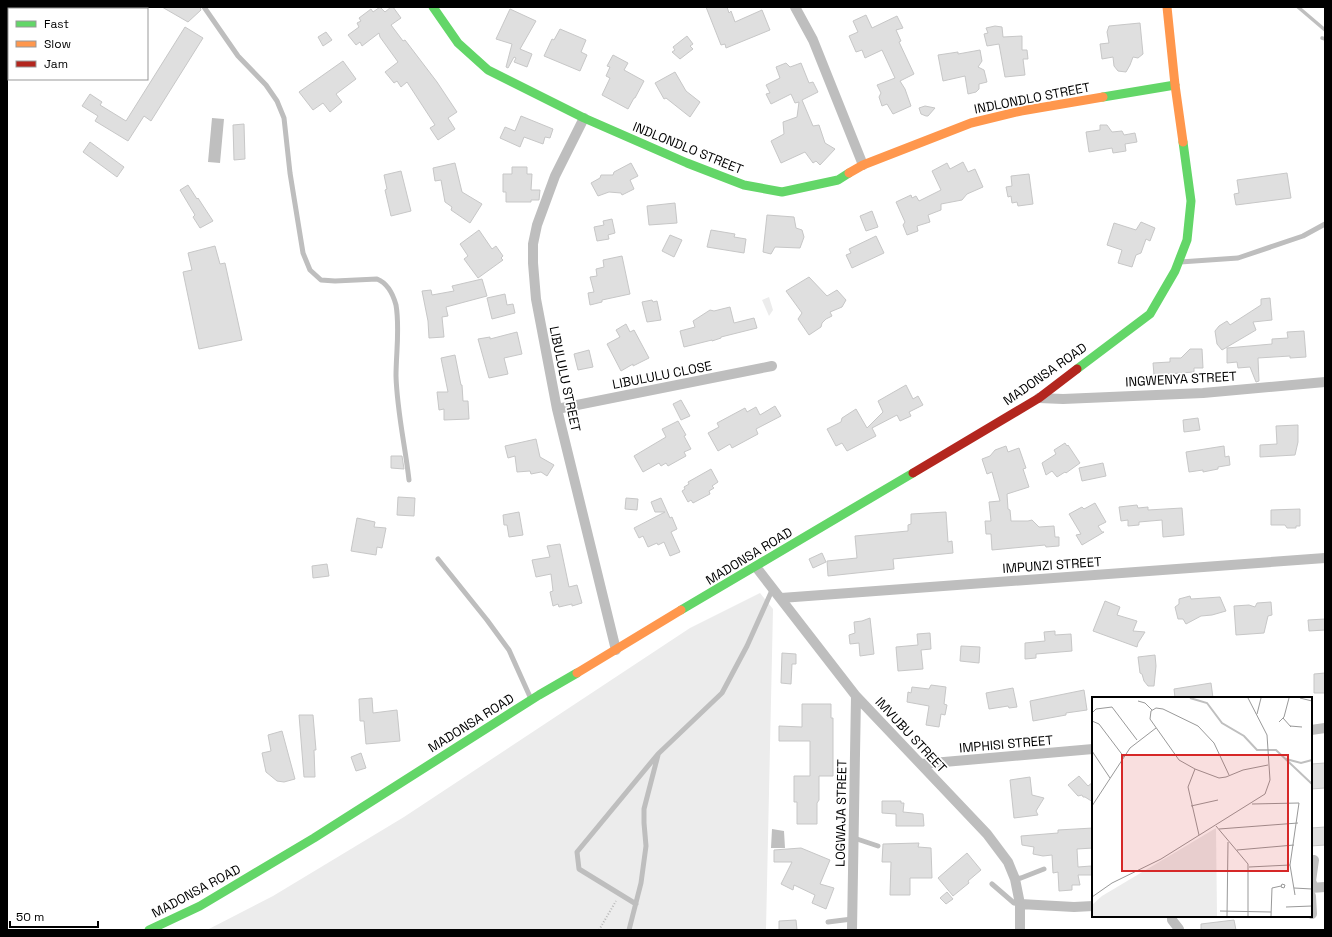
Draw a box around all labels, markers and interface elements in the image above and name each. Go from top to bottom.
legend [8,8,148,80]
text: Fast [44,16,69,32]
text: Slow [44,36,71,52]
text: Jam [44,56,68,72]
street label: INDLONDLO STREET [973,78,1092,118]
street label: INDLONDLO STREET [630,118,746,178]
street label: LIBULULU STREET [545,325,585,434]
street label: MADONSA ROAD [1000,339,1090,409]
street label: LIBULULU CLOSE [611,357,713,393]
street label: INGWENYA STREET [1125,368,1238,390]
street label: MADONSA ROAD [703,523,795,589]
street label: IMPUNZI STREET [1002,553,1102,577]
street label: MADONSA ROAD [425,690,517,756]
street label: IMVUBU STREET [872,694,951,777]
inset map [1092,697,1312,917]
street label: IMPHISI STREET [958,731,1054,757]
street label: LOGWAJA STREET [832,759,850,867]
street label: MADONSA ROAD [149,860,243,922]
scale bar [10,903,98,929]
text: 50 m [16,909,44,925]

